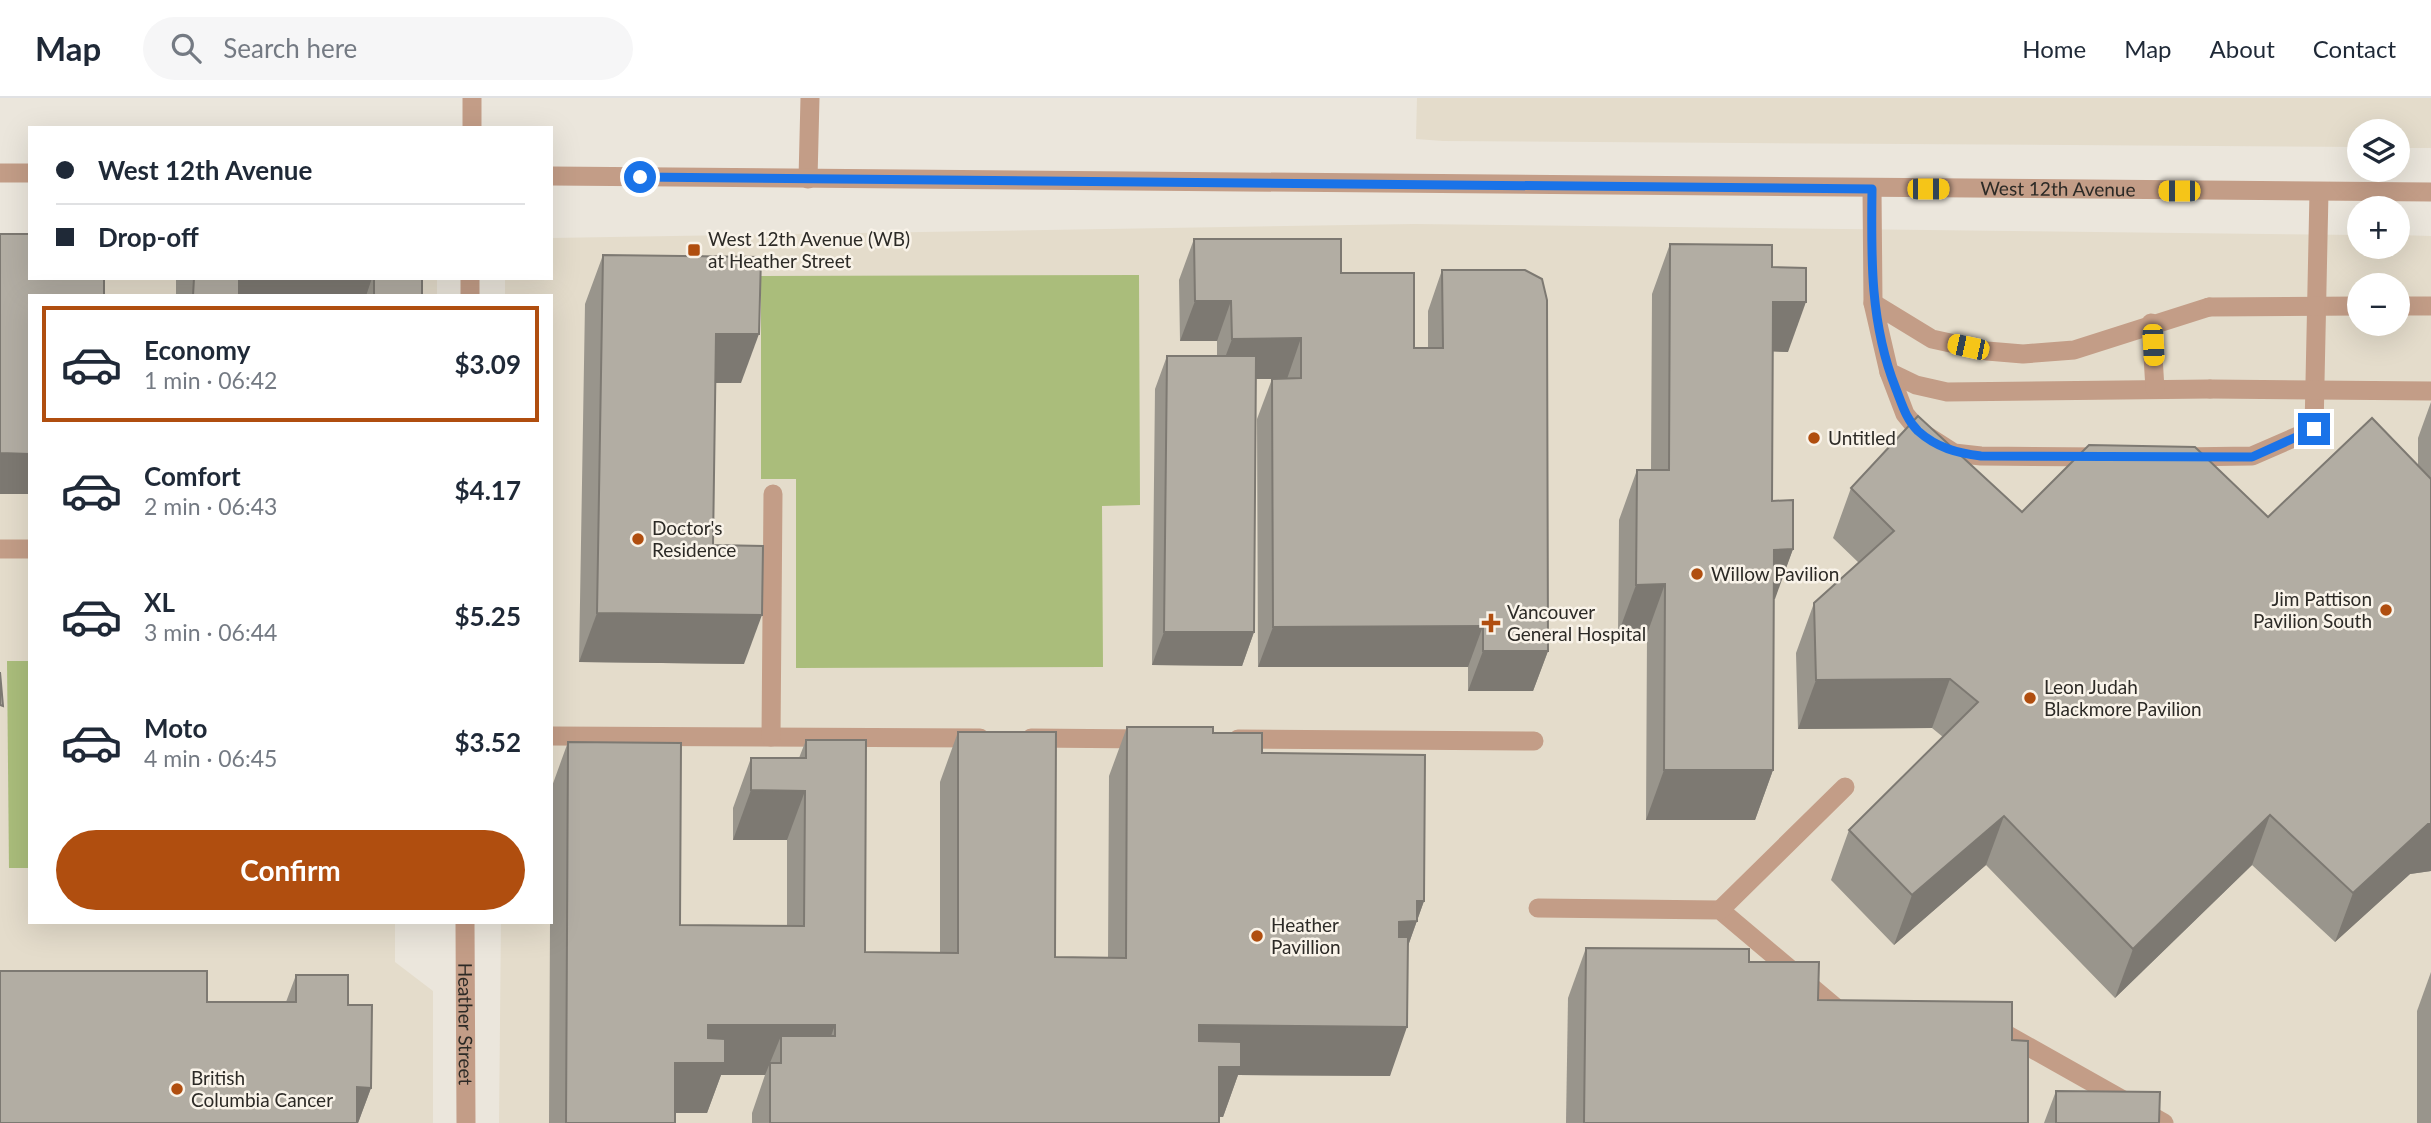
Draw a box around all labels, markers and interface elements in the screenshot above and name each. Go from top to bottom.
search box [143,17,633,80]
text: Map [35,28,101,68]
icon: search [167,29,205,67]
text: Search here [223,32,357,64]
text: Home [2022,34,2086,63]
text: Map [2124,34,2172,63]
text: About [2210,34,2275,63]
text: Contact [2313,34,2396,63]
map controls [2347,119,2410,336]
button: layers [2347,119,2410,182]
text: West 12th Avenue [98,154,312,186]
route start [624,161,656,193]
street label: West 12th Avenue [1980,176,2136,200]
car [1908,179,1950,200]
car [2159,181,2201,202]
button: + [2347,196,2410,259]
text: Drop-off [98,221,199,253]
place label: West 12th Avenue (WB) at Heather Street [708,227,910,272]
marker: West 12th Avenue (WB) at Heather Street [686,242,702,258]
button: − [2347,273,2410,336]
car [2142,323,2165,367]
car [1946,332,1991,362]
icon: car [60,333,123,396]
text: Economy [144,334,250,366]
text: $3.09 [455,348,521,380]
text: 1 min · 06:42 [144,366,277,394]
route end [2298,413,2330,445]
place label: Untitled [1828,426,1896,449]
marker: Untitled [1806,430,1822,446]
icon: car [60,459,123,522]
text: Comfort [144,460,241,492]
text: $4.17 [455,474,521,506]
text: 2 min · 06:43 [144,492,277,520]
place label: Doctor's Residence [652,516,736,561]
marker: Doctor's Residence [630,531,646,547]
place label: Willow Pavilion [1711,562,1839,585]
marker: Willow Pavilion [1689,566,1705,582]
icon: car [60,585,123,648]
text: XL [144,586,175,618]
place label: Jim Pattison Pavilion South [2253,587,2372,632]
text: $5.25 [455,600,521,632]
place label: Vancouver General Hospital [1507,600,1646,645]
marker: Jim Pattison Pavilion South [2378,602,2394,618]
marker: Vancouver General Hospital [1481,613,1501,633]
text: 3 min · 06:44 [144,618,277,646]
place label: Leon Judah Blackmore Pavilion [2044,675,2202,720]
marker: Leon Judah Blackmore Pavilion [2022,690,2038,706]
icon: car [60,711,123,774]
text: Moto [144,712,207,744]
text: $3.52 [455,726,521,758]
text: 4 min · 06:45 [144,744,277,772]
button: Confirm [56,830,525,910]
place label: Heather Pavillion [1271,913,1341,958]
marker: Heather Pavillion [1249,928,1265,944]
street label: Heather Street [454,963,478,1086]
place label: British Columbia Cancer [191,1066,333,1111]
marker: British Columbia Cancer [169,1081,185,1097]

